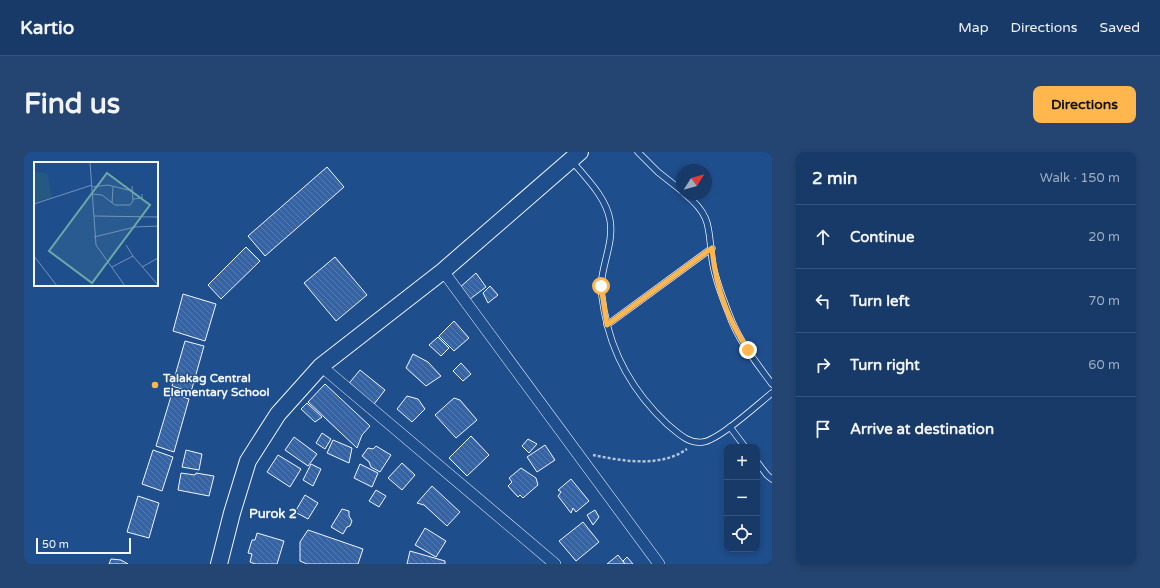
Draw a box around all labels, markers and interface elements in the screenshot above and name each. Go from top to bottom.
text: Kartio [20,17,74,39]
text: Map [958,19,989,36]
text: Directions [1011,19,1078,36]
text: Saved [1100,19,1140,36]
button: Directions [1033,86,1136,123]
text: Find us [24,87,120,121]
inset map [34,162,158,286]
north arrow [676,164,712,200]
text: 2 min [812,168,857,189]
text: Walk · 150 m [1040,170,1120,186]
icon: ahead [812,226,834,248]
text: Continue [850,228,914,246]
text: 20 m [1088,229,1120,245]
route start [592,277,610,295]
icon: left [812,290,834,312]
text: Turn left [850,292,910,310]
text: 70 m [1088,293,1120,309]
route end [739,341,757,359]
icon: right [812,354,834,376]
text: Turn right [850,356,920,374]
text: 60 m [1088,357,1120,373]
place label: Talakag Central Elementary School [162,371,270,400]
marker: Talakag Central Elementary School [150,380,160,390]
icon: arrive [812,418,834,440]
text: Arrive at destination [850,420,994,438]
map controls [724,444,760,552]
button: + [724,444,760,480]
button: − [724,480,760,516]
district label: Purok 2 [249,506,297,522]
button: locate [724,516,760,552]
scale bar [36,536,131,555]
text: 50 m [42,538,69,551]

